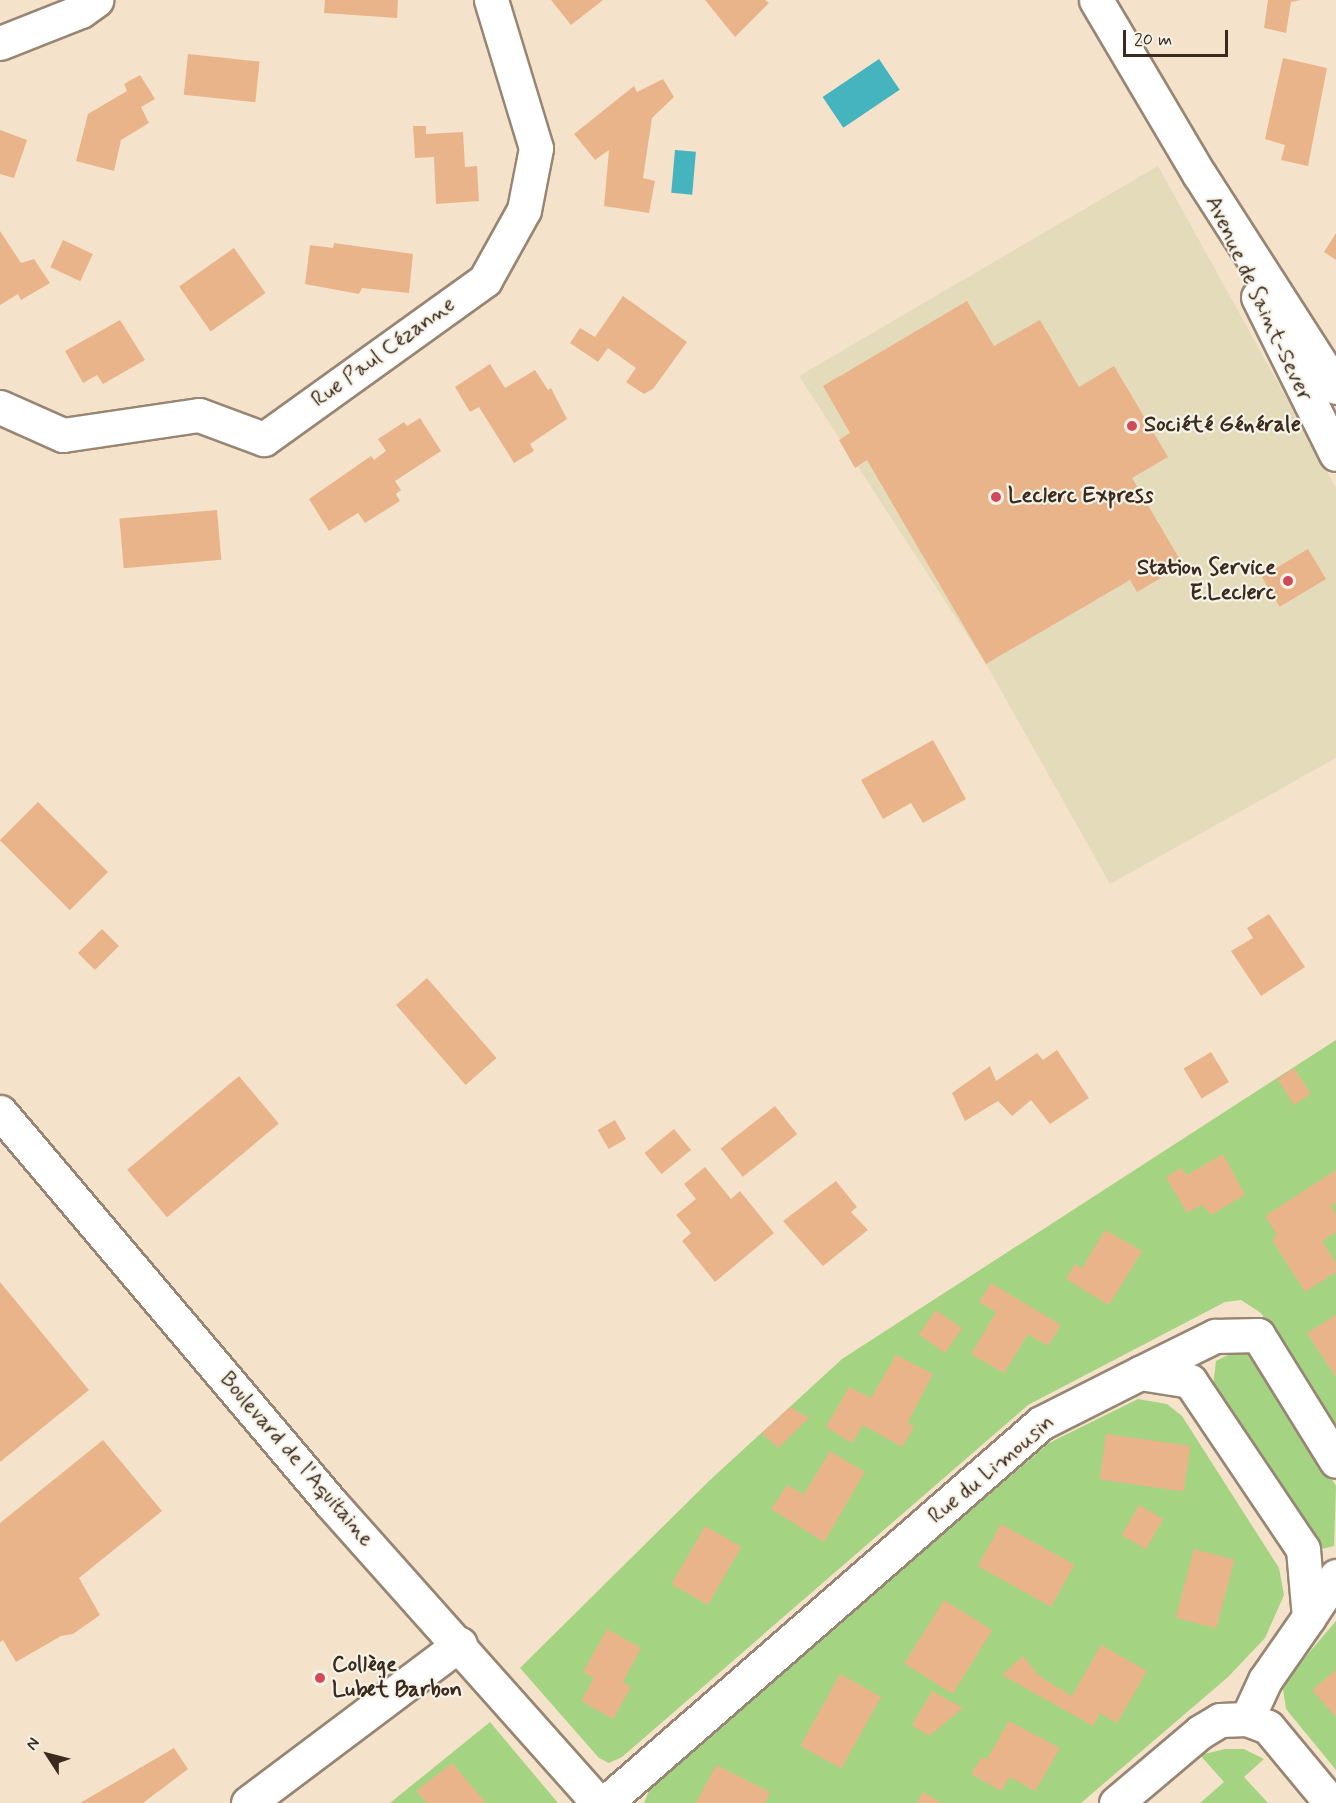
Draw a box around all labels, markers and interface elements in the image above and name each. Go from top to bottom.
scale bar [1126,18,1231,56]
text: 20 m [1134,28,1172,52]
street label: Avenue de Saint-Sever [1200,195,1316,403]
street label: Rue Paul Cézanne [308,293,460,413]
place label: Société Générale [1144,413,1301,439]
marker: Société Générale [1125,419,1139,433]
place label: Leclerc Express [1008,484,1158,510]
marker: Leclerc Express [989,490,1003,504]
place label: Station Service E.Leclerc [1139,555,1276,606]
marker: Station Service E.Leclerc [1281,574,1295,588]
street label: Boulevard de l'Aquitaine [213,1368,379,1552]
street label: Rue du Limousin [926,1412,1058,1528]
place label: Collège Lubet Barbon [332,1652,461,1704]
marker: Collège Lubet Barbon [313,1671,327,1685]
north arrow [18,1725,78,1785]
text: N [21,1734,45,1755]

